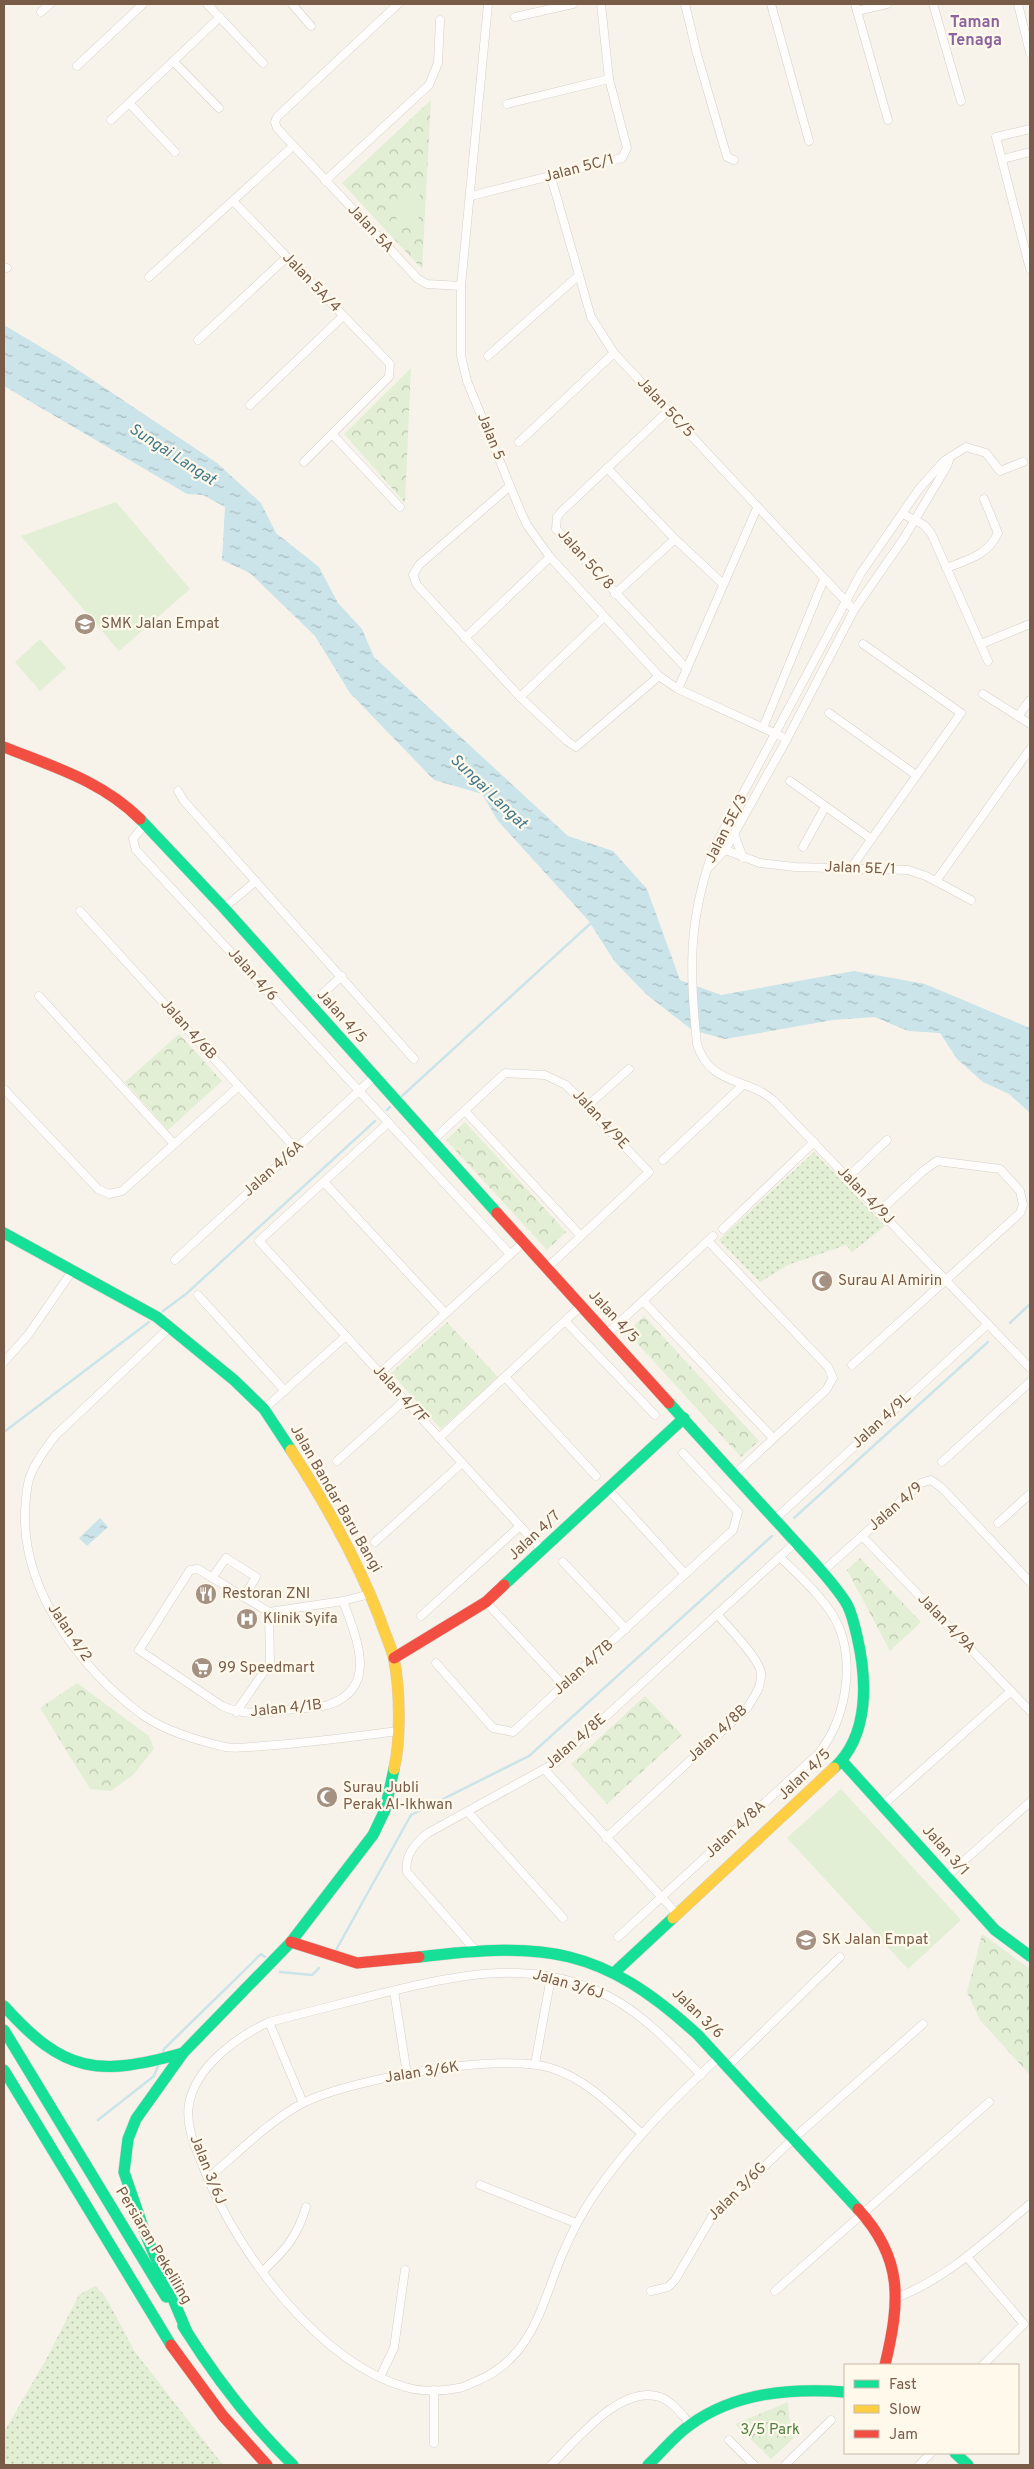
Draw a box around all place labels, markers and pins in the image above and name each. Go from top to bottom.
school or university icon: SMK Jalan Empat [73,612,97,636]
place label: SMK Jalan Empat [101,615,219,634]
mosque icon: Surau Al Amirin [810,1269,834,1293]
place label: Surau Al Amirin [838,1272,942,1291]
restaurant icon: Restoran ZNI [194,1582,218,1606]
place label: Restoran ZNI [222,1585,310,1604]
hospital icon: Klinik Syifa [235,1607,259,1631]
place label: Klinik Syifa [263,1610,338,1629]
supermarket icon: 99 Speedmart [190,1656,214,1680]
place label: 99 Speedmart [218,1659,315,1678]
place label: Surau Jubli Perak Al-Ikhwan [343,1779,453,1815]
mosque icon: Surau Jubli Perak Al-Ikhwan [315,1785,339,1809]
school or university icon: SK Jalan Empat [794,1928,818,1952]
place label: SK Jalan Empat [822,1931,928,1950]

